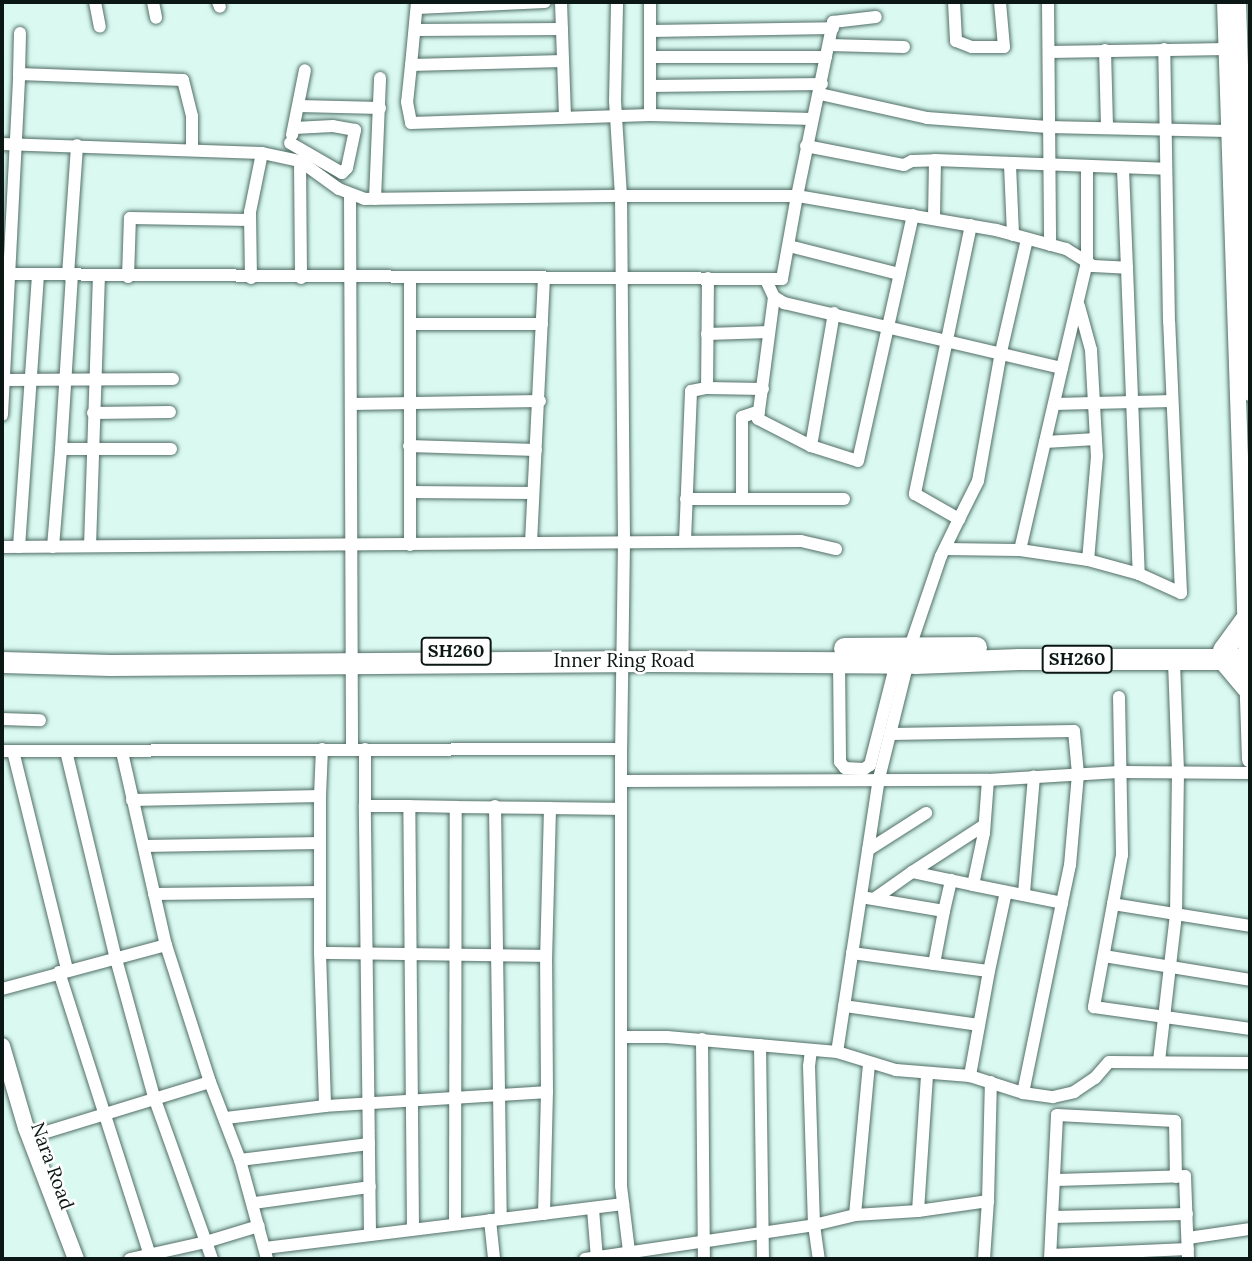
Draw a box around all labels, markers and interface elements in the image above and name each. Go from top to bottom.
road number: SH260 [419,636,493,666]
road number: SH260 [1040,644,1114,674]
street label: Inner Ring Road [553,650,695,672]
street label: Nara Road [26,1119,78,1213]

